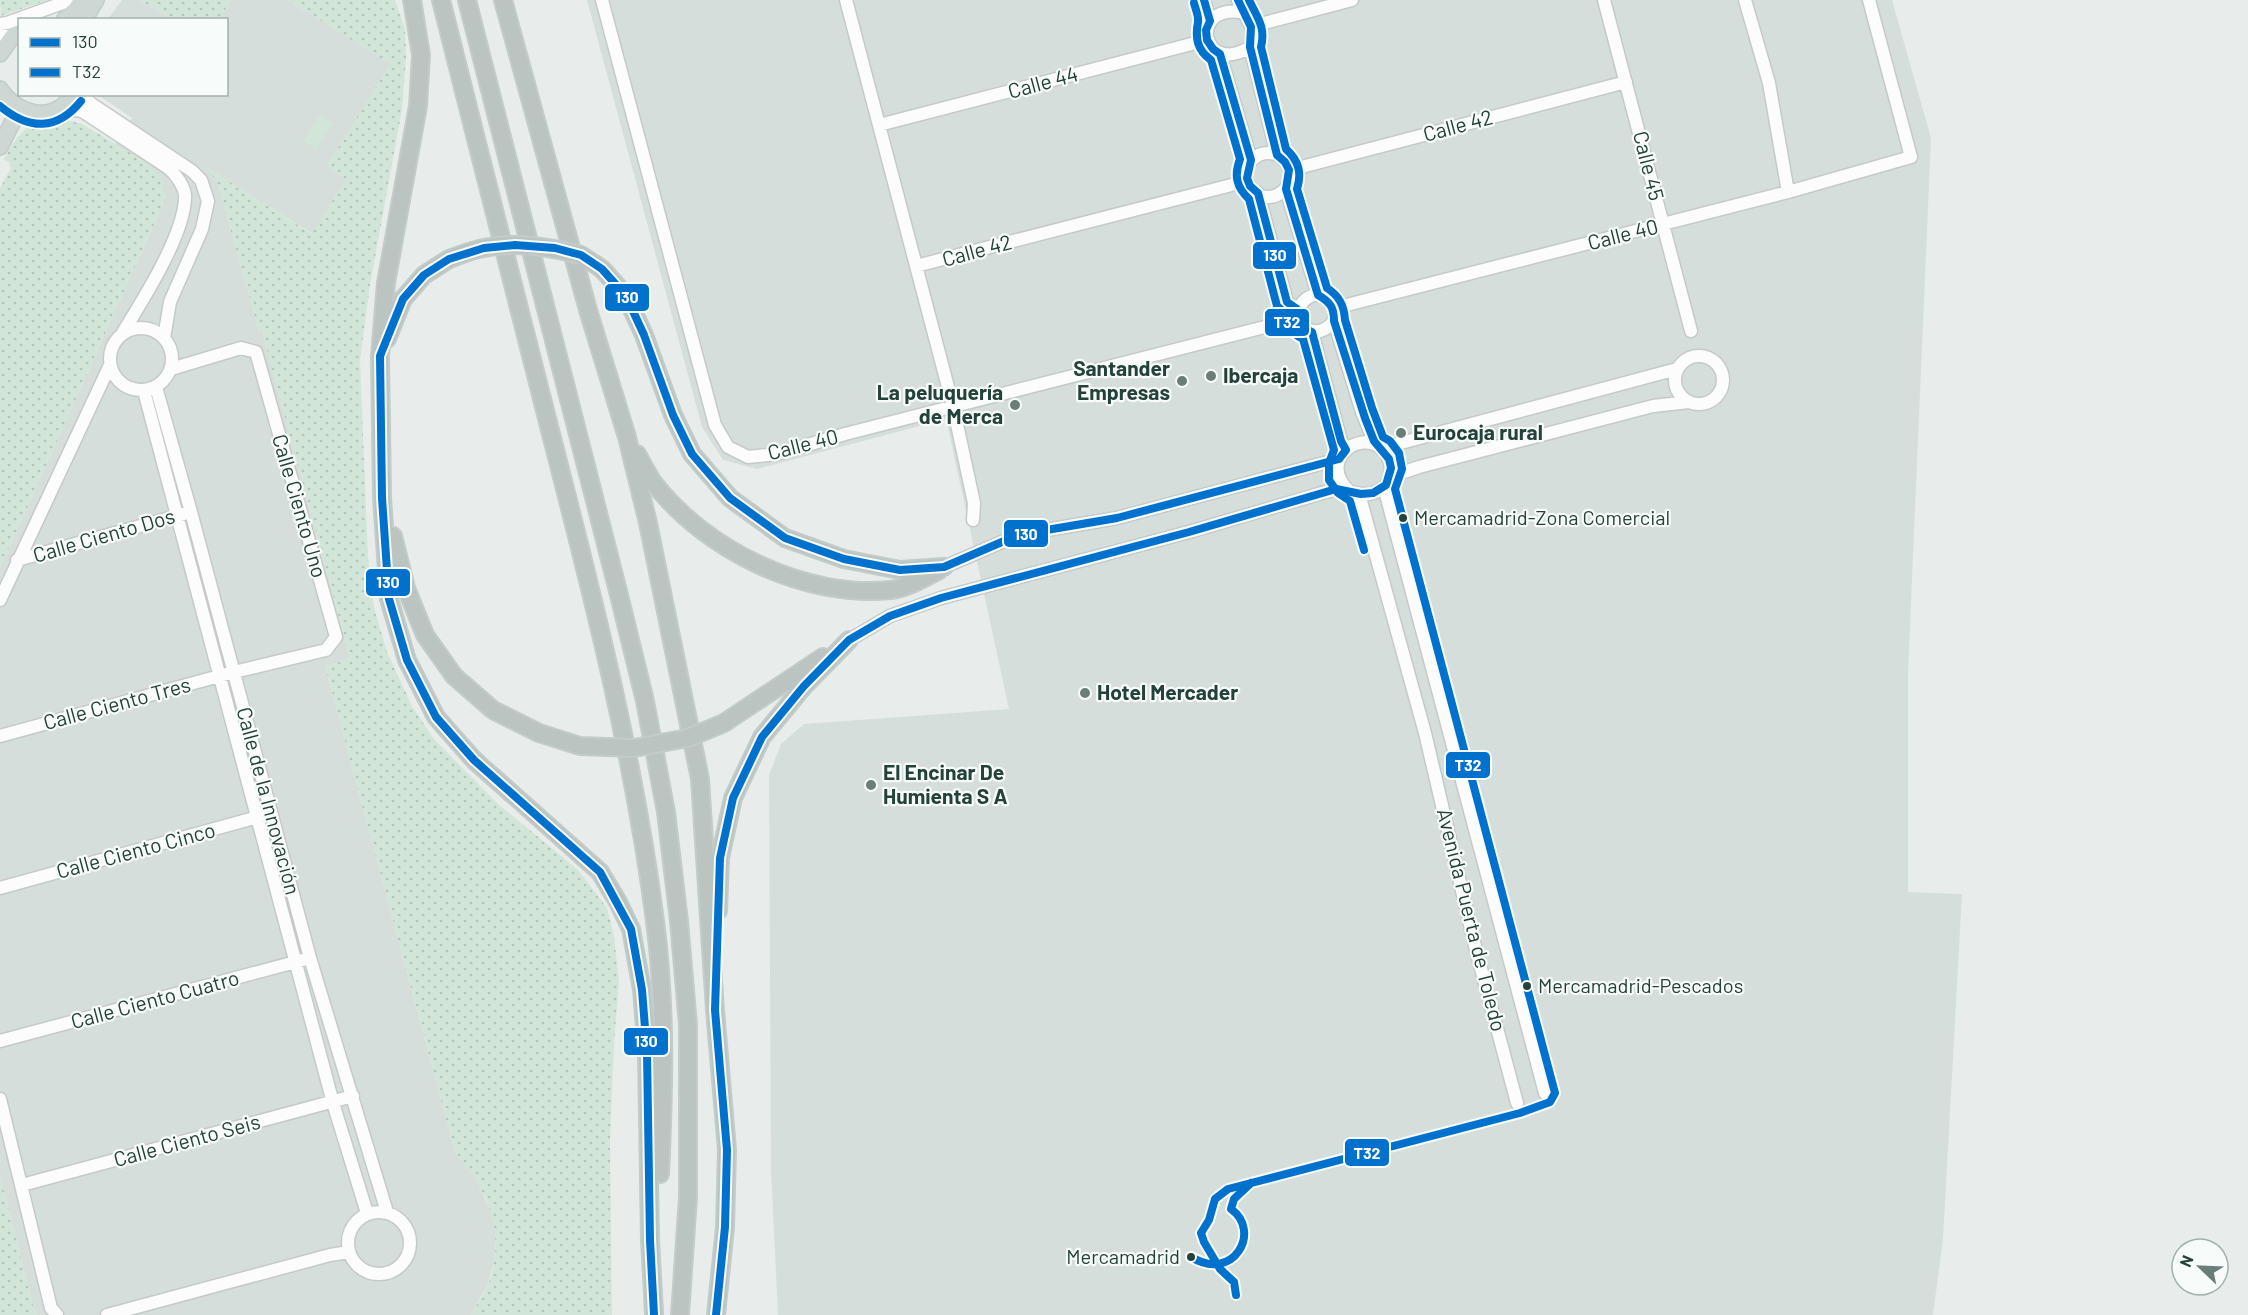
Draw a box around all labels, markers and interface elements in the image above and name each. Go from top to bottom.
legend [18,18,228,96]
text: 130 [72,30,98,52]
text: T32 [72,60,101,82]
street label: Calle 44 [1005,60,1080,103]
street label: Calle 42 [1420,103,1495,146]
street label: Calle 45 [1629,128,1670,203]
street label: Calle 40 [1585,213,1661,254]
street label: Calle 42 [939,228,1014,271]
line badge: 130 [1252,241,1297,270]
text: 130 [1263,245,1287,264]
line badge: 130 [604,283,650,312]
text: 130 [615,287,639,306]
line badge: T32 [1264,308,1310,337]
text: T32 [1274,312,1301,331]
place label: Santander Empresas [1073,355,1170,404]
place label: Ibercaja [1223,362,1298,387]
marker: Ibercaja [1204,369,1218,383]
marker: Santander Empresas [1175,374,1189,388]
place label: La peluquería de Merca [877,379,1003,428]
marker: La peluquería de Merca [1008,398,1022,412]
place label: Eurocaja rural [1413,419,1543,444]
street label: Calle 40 [765,423,841,464]
marker: Eurocaja rural [1394,426,1408,440]
street label: Calle Ciento Uno [268,431,333,580]
street label: Calle Ciento Dos [30,502,177,567]
place label: Mercamadrid-Zona Comercial [1414,505,1670,529]
marker: Mercamadrid-Zona Comercial [1397,512,1409,524]
line badge: 130 [1003,519,1049,548]
text: 130 [1014,524,1038,543]
line badge: 130 [365,568,411,597]
text: 130 [376,572,400,591]
street label: Calle Ciento Tres [40,671,193,734]
place label: Hotel Mercader [1097,679,1238,704]
marker: Hotel Mercader [1078,686,1092,700]
street label: Calle de la Innovación [232,704,307,897]
line badge: T32 [1445,751,1491,779]
text: T32 [1455,755,1482,774]
place label: El Encinar De Humienta S A [883,759,1008,808]
marker: El Encinar De Humienta S A [864,778,878,792]
street label: Avenida Puerta de Toledo [1433,805,1512,1034]
street label: Calle Ciento Cinco [53,816,218,883]
street label: Calle Ciento Cuatro [68,964,242,1033]
place label: Mercamadrid-Pescados [1538,973,1743,997]
marker: Mercamadrid-Pescados [1521,980,1533,992]
line badge: 130 [623,1027,669,1056]
text: 130 [634,1031,658,1050]
street label: Calle Ciento Seis [111,1108,263,1171]
line badge: T32 [1344,1138,1390,1167]
text: T32 [1354,1143,1381,1162]
north arrow [2170,1237,2230,1297]
place label: Mercamadrid [1066,1244,1180,1268]
marker: Mercamadrid [1185,1251,1197,1263]
text: N [2175,1252,2197,1270]

